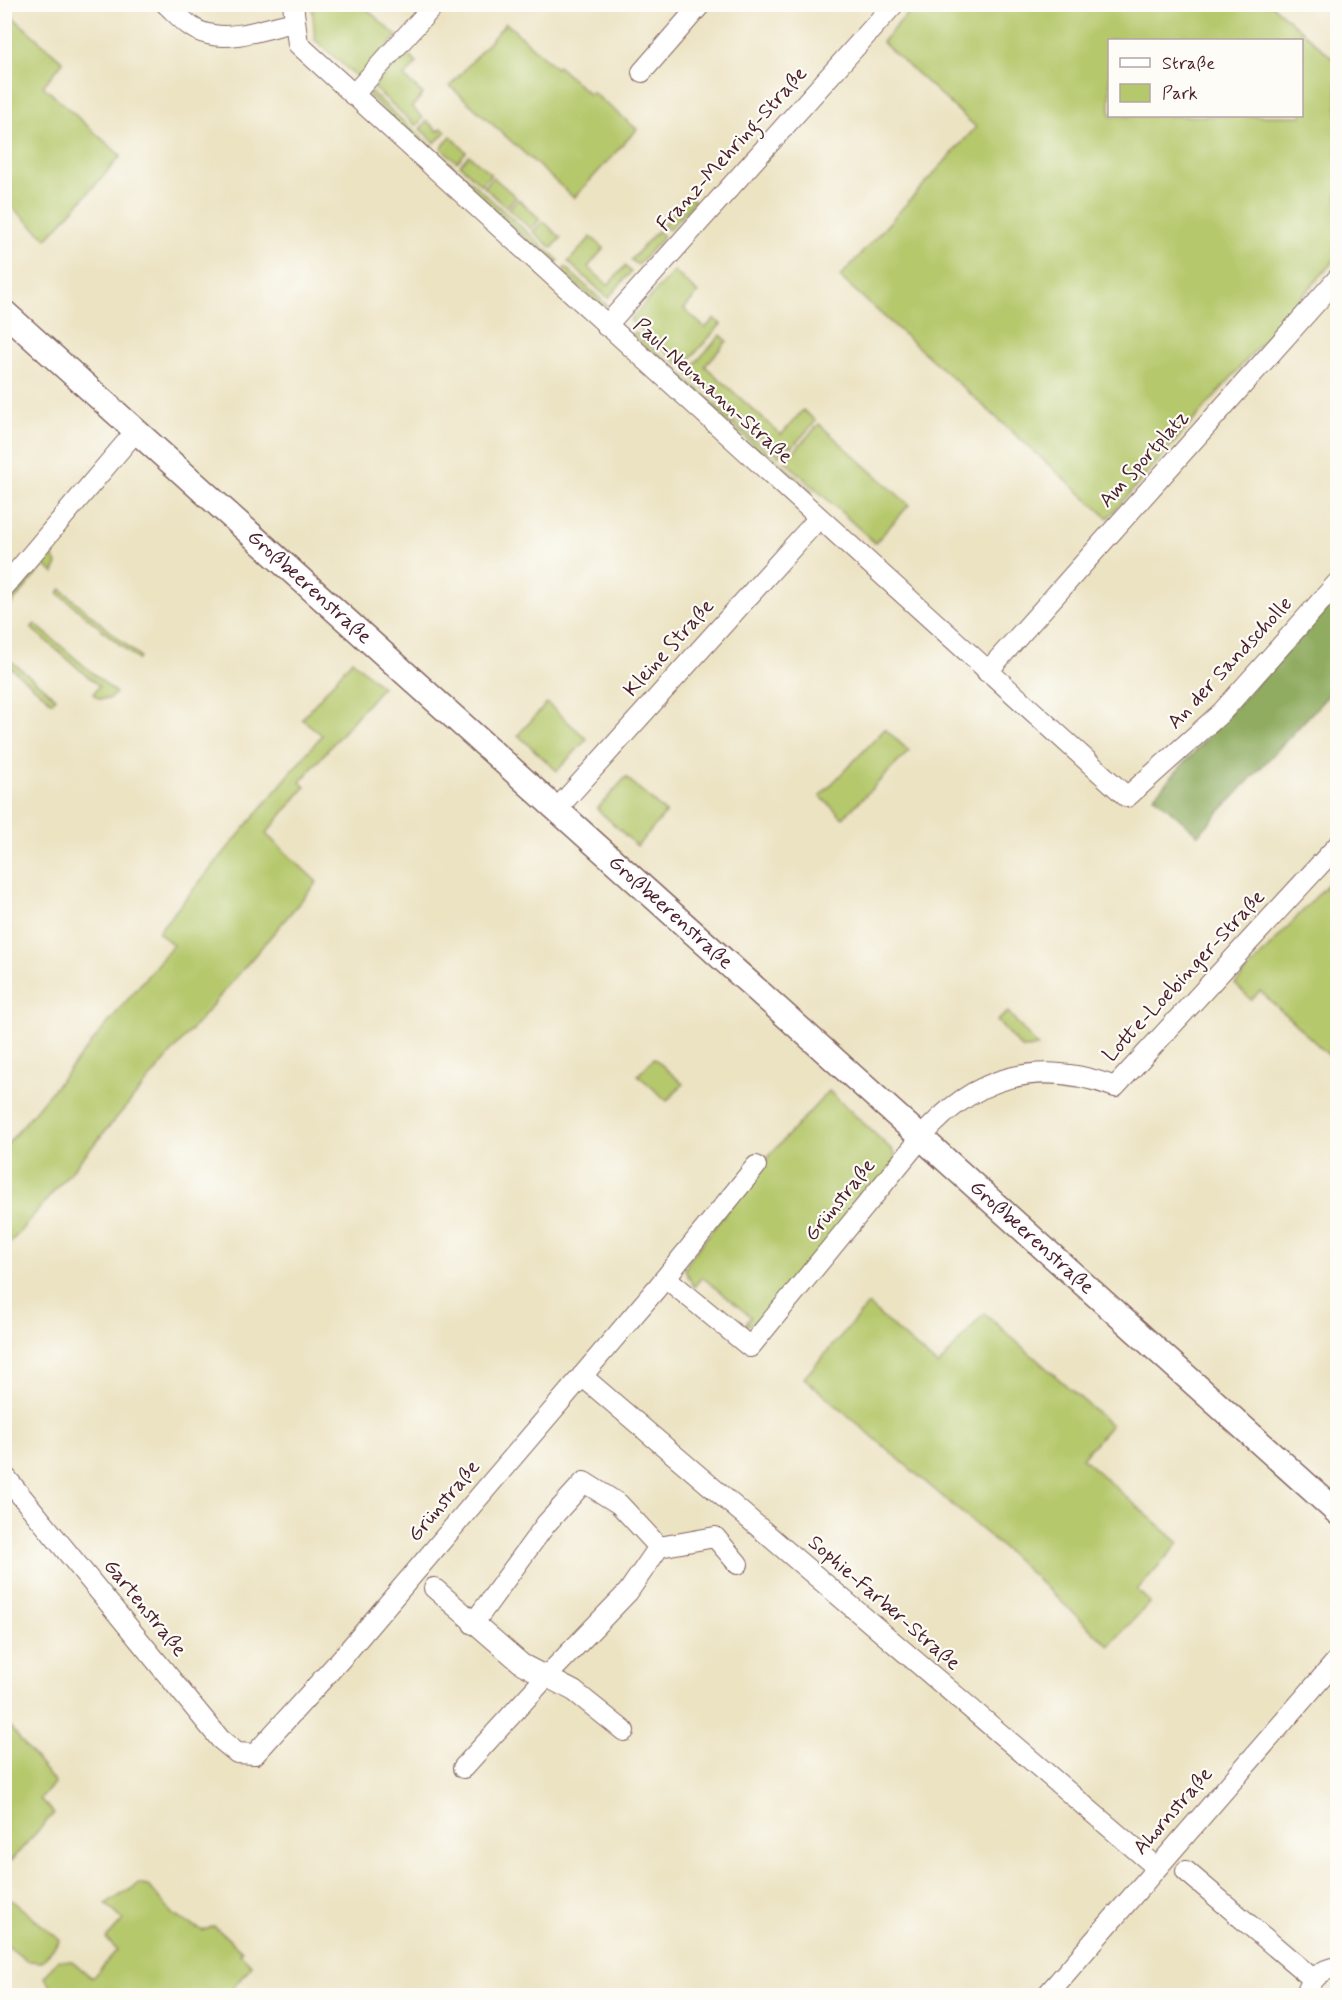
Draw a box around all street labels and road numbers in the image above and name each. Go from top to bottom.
street label: Franz-Mehring-Straße [650,60,815,239]
street label: Paul-Neumann-Straße [627,312,799,470]
street label: Am Sportplatz [1093,404,1196,514]
street label: Großbeerenstraße [241,523,378,651]
street label: An der Sandscholle [1161,591,1299,735]
street label: Kleine Straße [617,593,721,703]
street label: Großbeerenstraße [602,849,739,976]
street label: Lotte-Loebinger-Straße [1097,884,1271,1068]
street label: Grünstraße [798,1153,882,1247]
street label: Großbeerenstraße [963,1174,1100,1301]
street label: Grünstraße [401,1454,487,1548]
street label: Sophie-Farber-Straße [802,1529,966,1677]
street label: Gartenstraße [97,1553,193,1663]
street label: Ahornstraße [1127,1761,1219,1861]

